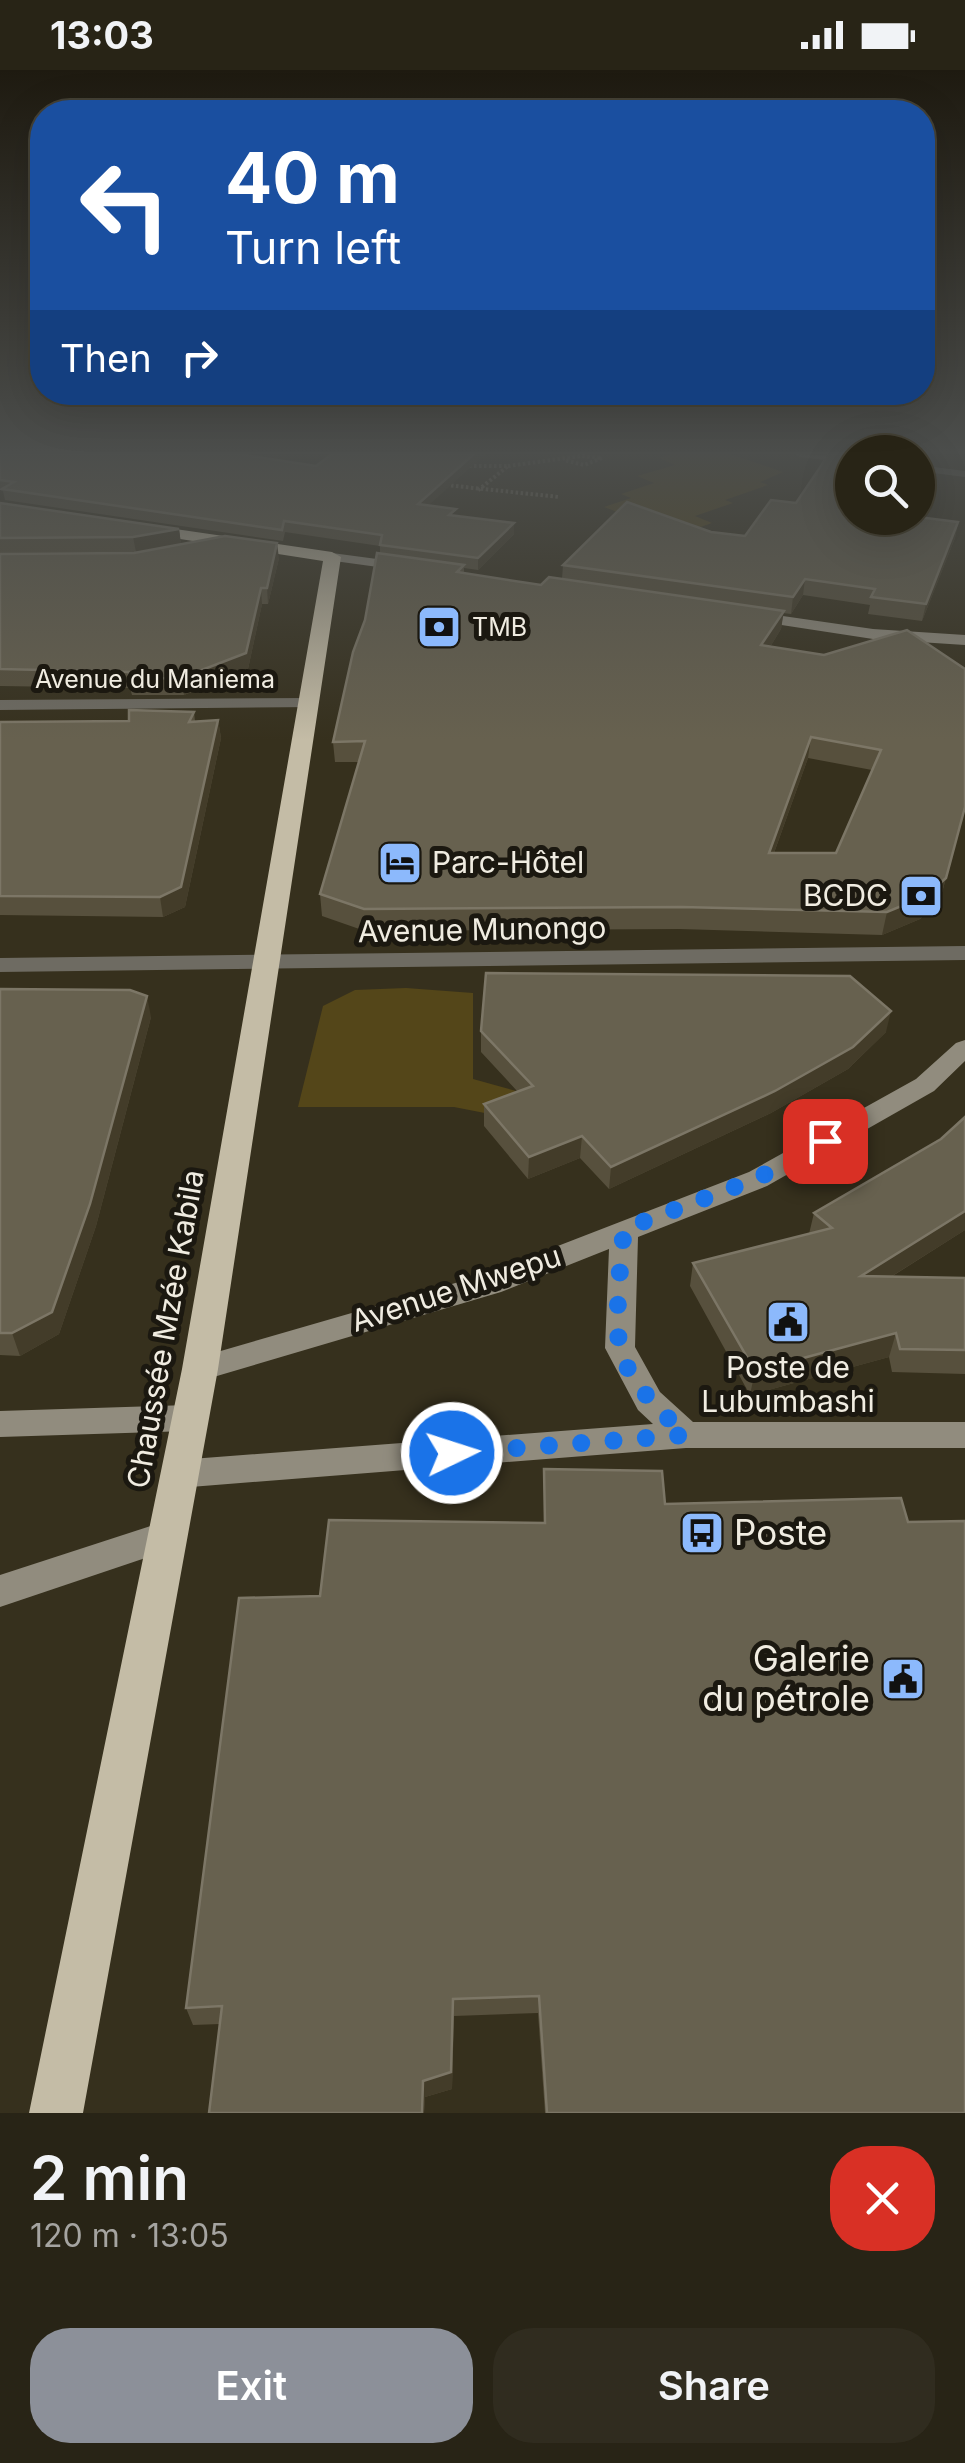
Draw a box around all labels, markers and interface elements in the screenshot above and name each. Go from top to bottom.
text: 13:03 [50,12,154,58]
text: 40 m [225,135,400,220]
icon: left [60,140,190,270]
text: Turn left [225,220,401,275]
icon: right [172,330,227,385]
text: Then [60,335,152,381]
map controls [835,435,935,535]
button: search [835,435,935,535]
bank icon: TMB [416,604,462,650]
place label: TMB [472,612,527,642]
street label: Avenue du Maniema [35,664,275,694]
hotel icon: Parc-Hôtel [377,840,423,886]
place label: Parc-Hôtel [432,844,584,880]
bank icon: BCDC [898,873,944,919]
place label: BCDC [803,877,888,913]
street label: Avenue Munongo [357,909,607,949]
pin [783,1099,868,1184]
icon: arrive [798,1114,853,1169]
street label: Chaussée Mzée Kabila [119,1167,211,1491]
street label: Avenue Mwepu [346,1237,565,1339]
public building icon: Poste de Lubumbashi [765,1299,811,1345]
place label: Poste de Lubumbashi [701,1349,875,1419]
position arrow [400,1401,504,1505]
bus stop icon: Poste [679,1510,725,1556]
place label: Poste [734,1511,827,1553]
place label: Galerie du pétrole [702,1637,870,1719]
public building icon: Galerie du pétrole [880,1656,926,1702]
text: 2 min [30,2142,189,2214]
button: close [830,2146,935,2251]
text: 120 m · 13:05 [30,2216,229,2255]
button: Exit [30,2328,473,2443]
button: Share [493,2328,935,2443]

